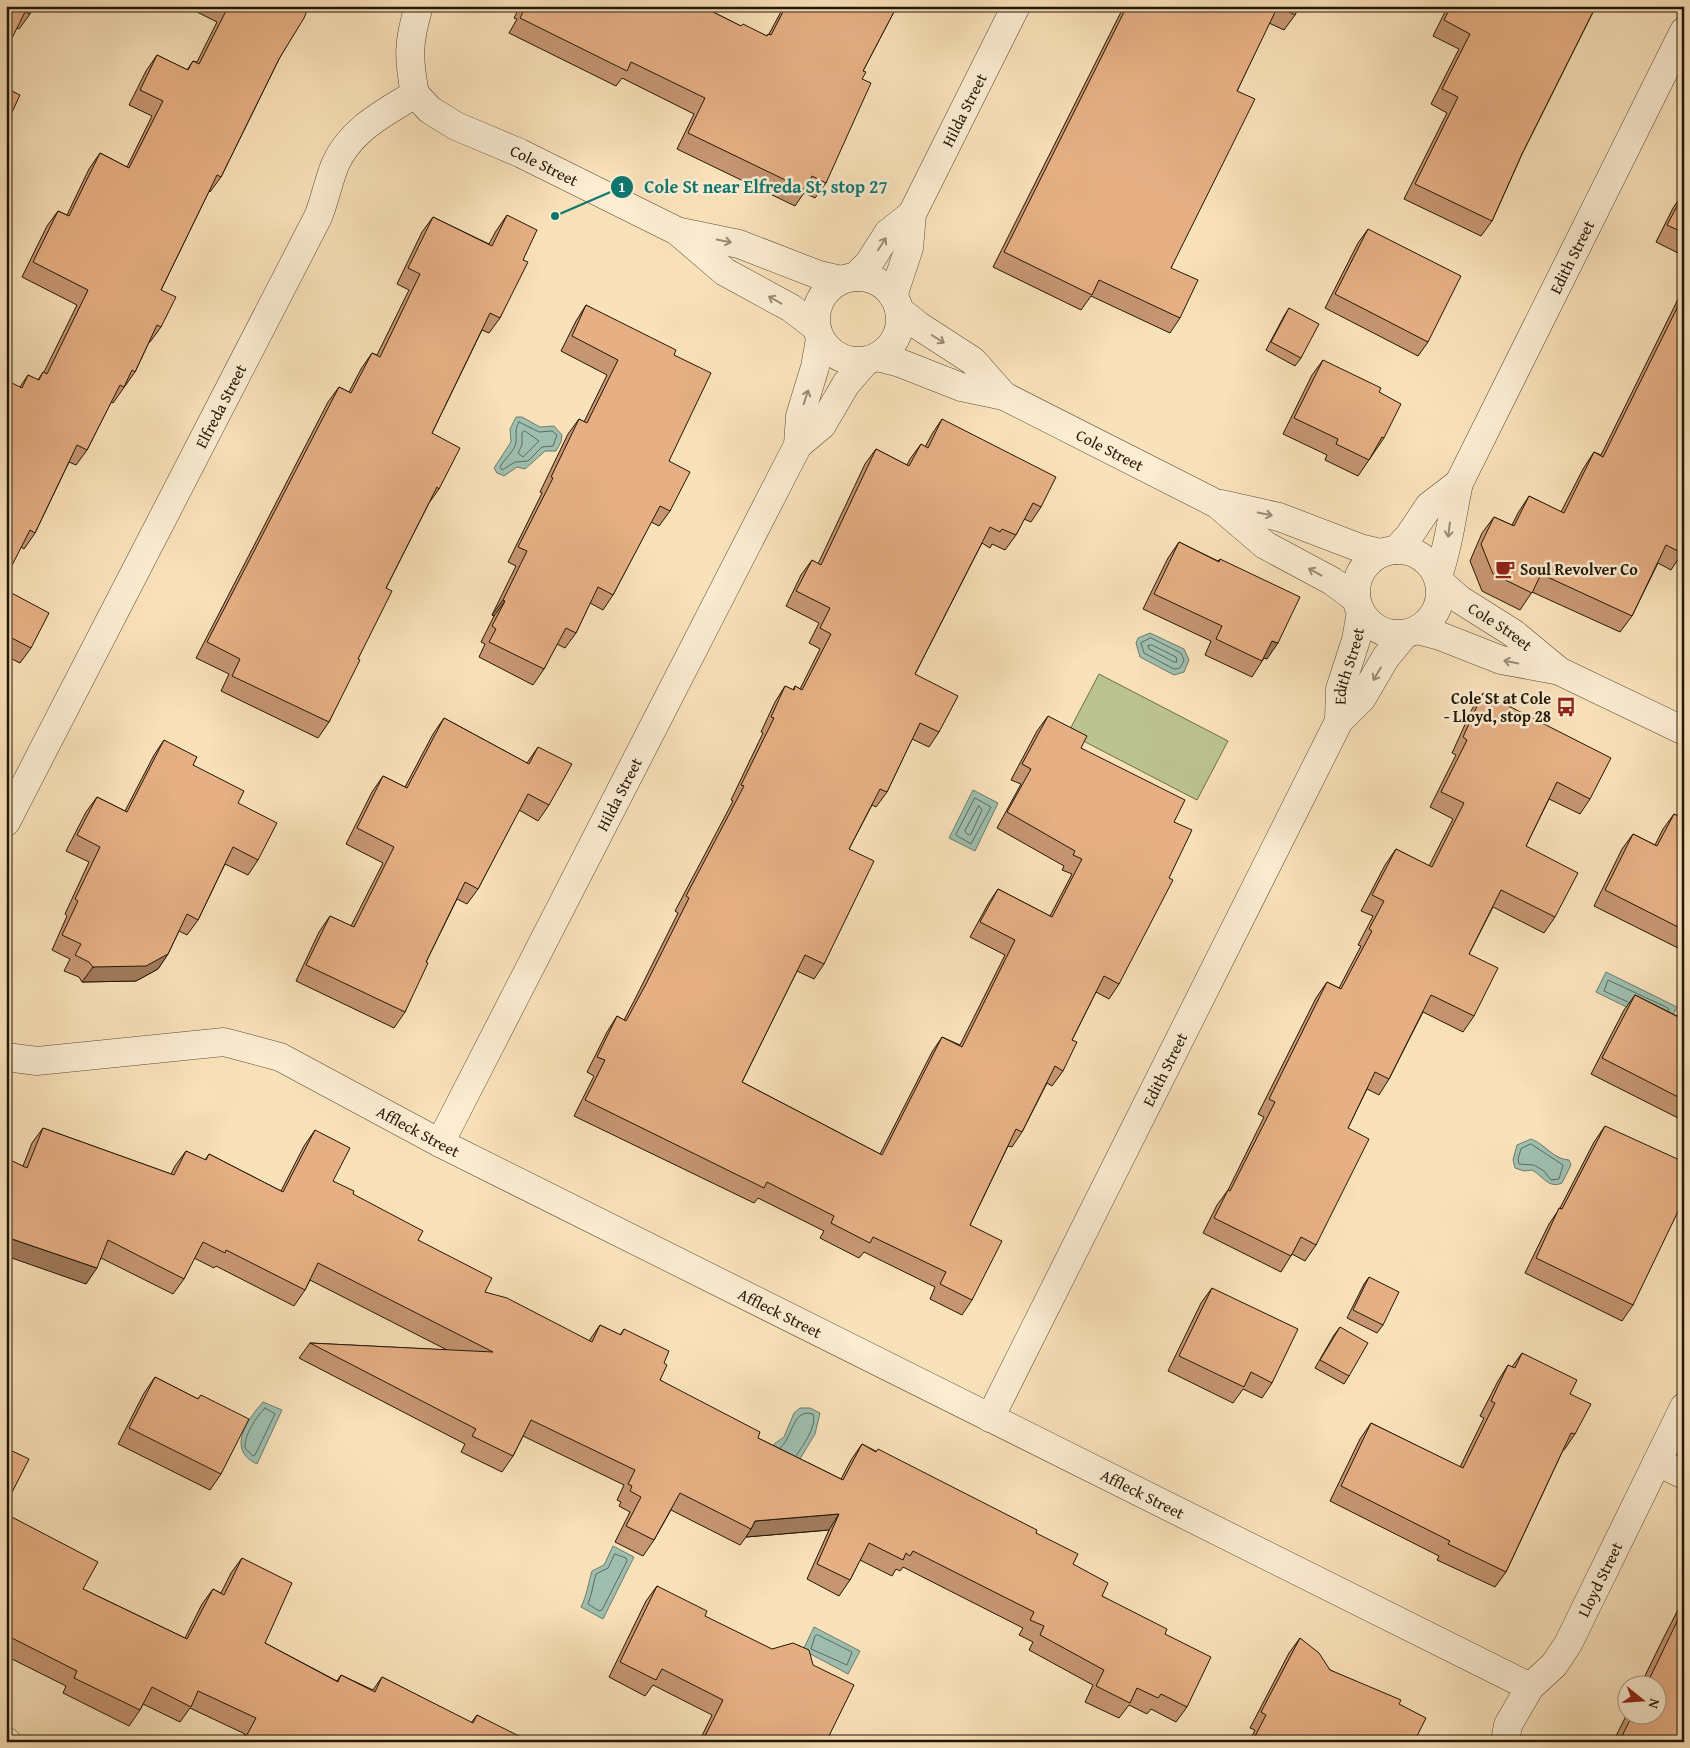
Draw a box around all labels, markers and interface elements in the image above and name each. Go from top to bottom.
street label: Hilda Street [935,69,993,151]
street label: Cole Street [507,138,583,192]
callout: Cole St near Elfreda St, stop 27 [610,171,898,204]
text: Cole St near Elfreda St, stop 27 [644,173,888,200]
text: 1 [618,176,626,197]
street label: Edith Street [1543,216,1600,298]
one-way arrow [716,237,732,246]
one-way arrow [877,237,887,251]
one-way arrow [769,294,783,304]
one-way arrow [931,333,945,344]
street label: Elfreda Street [189,359,252,452]
one-way arrow [802,390,811,405]
street label: Cole Street [1072,423,1148,477]
one-way arrow [1257,510,1273,519]
one-way arrow [1444,521,1454,537]
place label: Soul Revolver Co [1520,557,1638,581]
cafe icon: Soul Revolver Co [1494,558,1516,580]
one-way arrow [1309,567,1323,577]
street label: Cole Street [1464,596,1538,657]
street label: Edith Street [1328,625,1370,705]
one-way arrow [1504,656,1520,666]
one-way arrow [1371,666,1381,680]
place label: Cole St at Cole - Lloyd, stop 28 [1444,686,1551,728]
bus stop icon: Cole St at Cole - Lloyd, stop 28 [1555,696,1577,718]
street label: Hilda Street [590,753,648,835]
street label: Edith Street [1136,1028,1193,1110]
street label: Affleck Street [372,1099,464,1163]
street label: Affleck Street [734,1282,827,1344]
street label: Affleck Street [1096,1463,1189,1525]
street label: Lloyd Street [1571,1537,1628,1621]
north arrow [1618,1676,1668,1726]
text: N [1643,1696,1665,1712]

